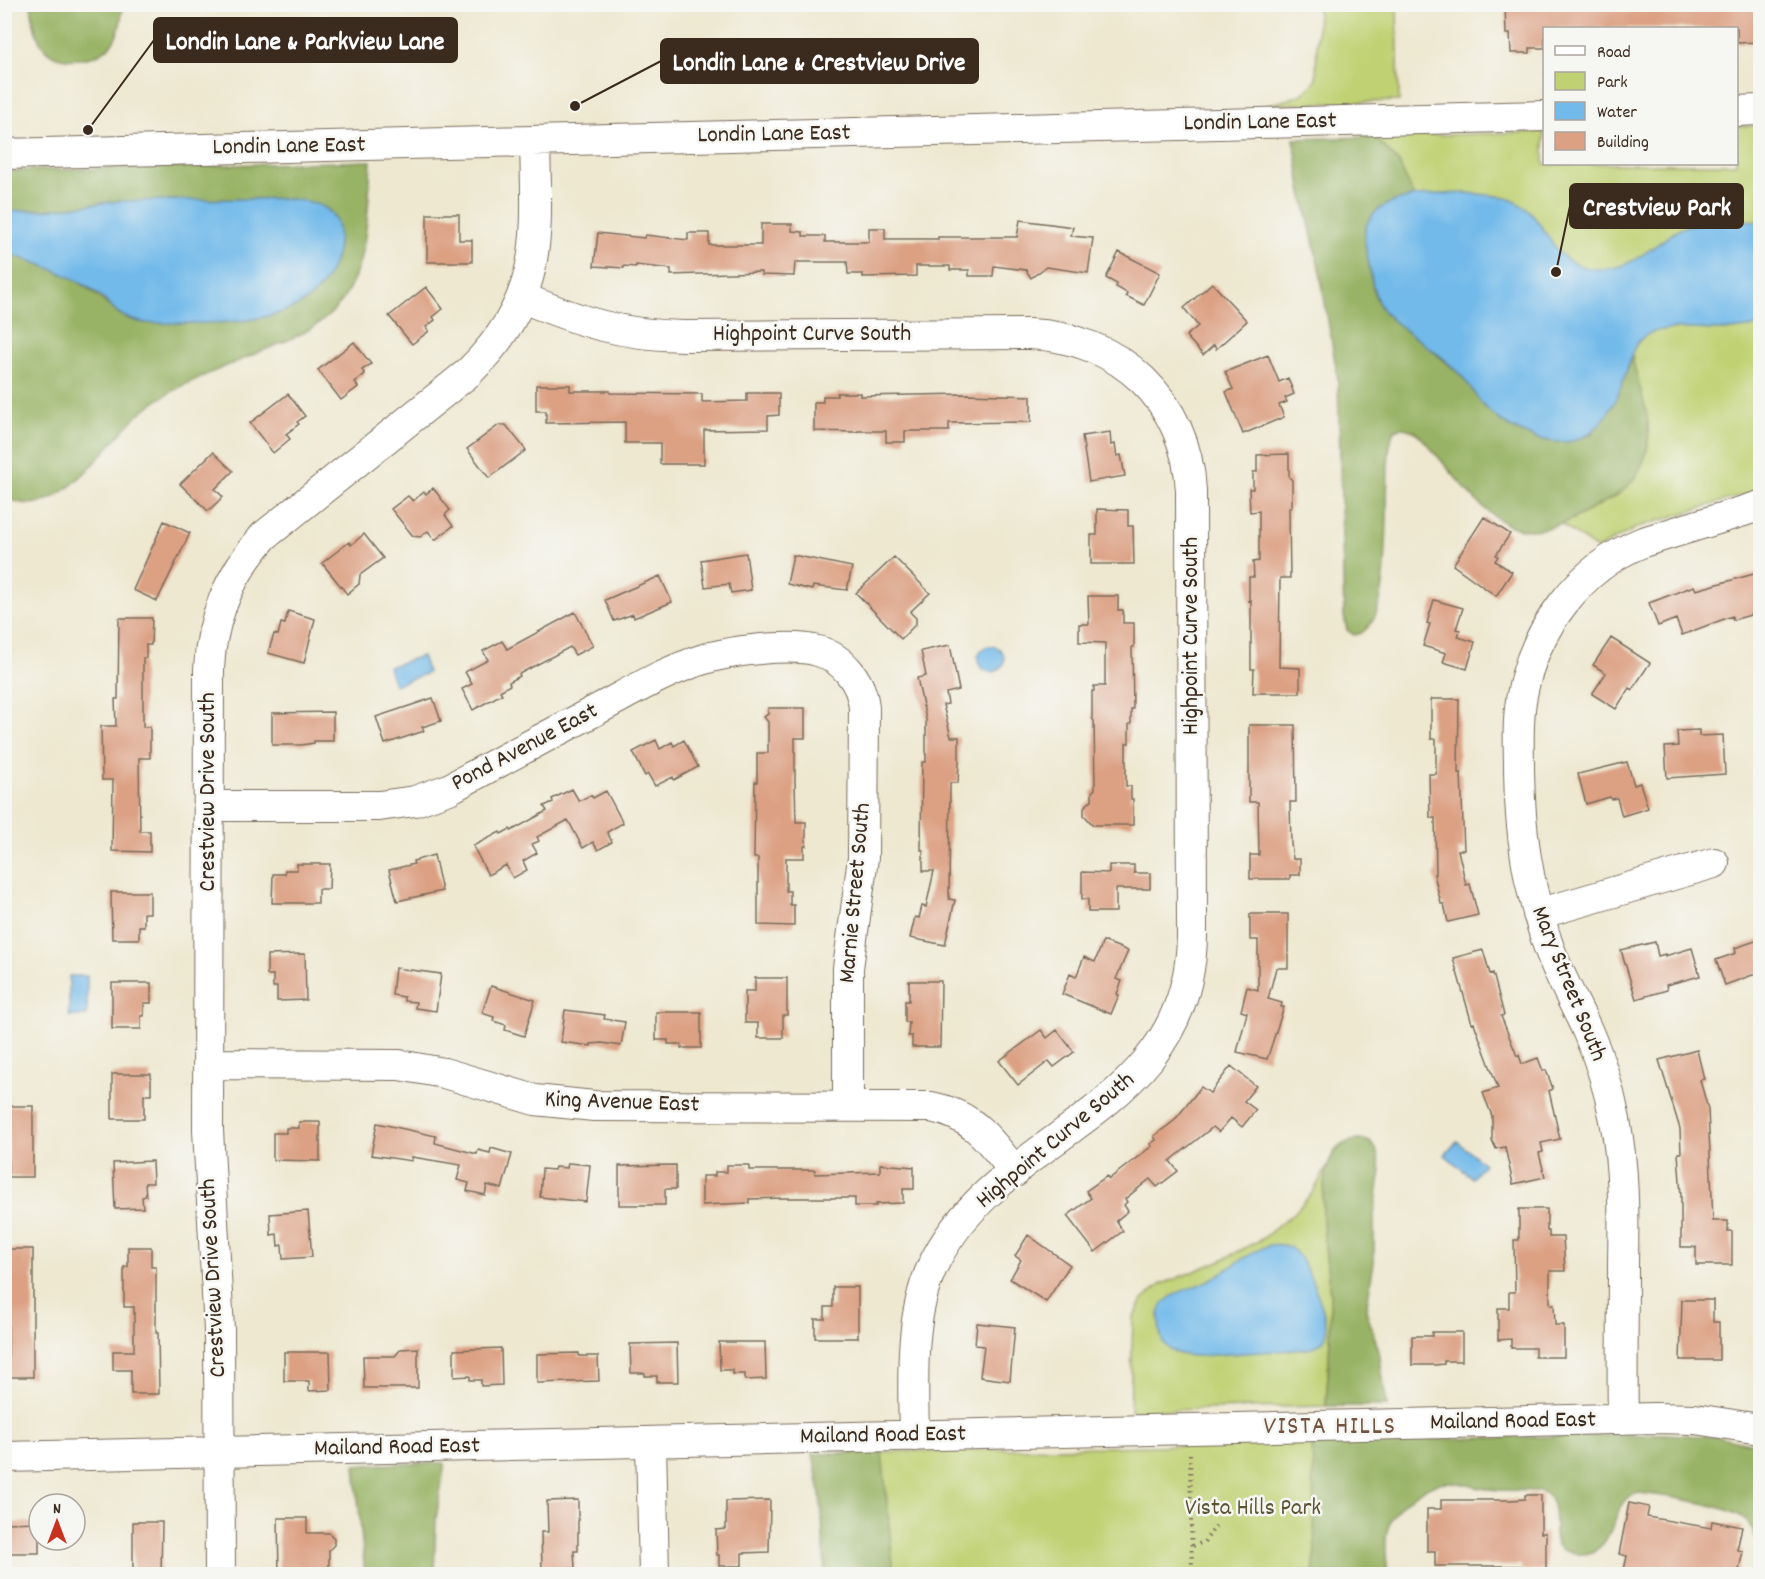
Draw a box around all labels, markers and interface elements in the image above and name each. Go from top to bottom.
callout: Londin Lane & Parkview Lane [154,18,457,62]
text: Londin Lane & Parkview Lane [165,25,445,62]
legend [1543,27,1738,165]
callout: Londin Lane & Crestview Drive [661,39,978,83]
text: Road [1597,41,1631,66]
text: Londin Lane & Crestview Drive [672,46,966,83]
text: Park [1597,71,1628,96]
text: Water [1597,101,1637,126]
street label: Londin Lane East [1183,105,1337,141]
street label: Londin Lane East [697,117,851,153]
street label: Londin Lane East [212,129,366,165]
text: Building [1597,131,1649,156]
callout: Crestview Park [1570,184,1743,228]
text: Crestview Park [1583,191,1732,228]
street label: Highpoint Curve South [713,318,911,352]
street label: Highpoint Curve South [1175,537,1209,735]
street label: Crestview Drive South [192,692,226,892]
street label: Pond Avenue East [446,695,604,801]
street label: Marnie Street South [831,801,881,985]
street label: Mary Street South [1521,901,1615,1067]
street label: Highpoint Curve South [969,1064,1143,1218]
street label: King Avenue East [544,1083,700,1123]
street label: Crestview Drive South [192,1178,236,1378]
street label: Mailand Road East [1430,1404,1596,1440]
district label: VISTA HILLS [1263,1409,1397,1446]
street label: Mailand Road East [800,1418,966,1454]
street label: Mailand Road East [314,1430,480,1466]
north arrow [27,1492,87,1552]
park label: Vista Hills Park [1185,1492,1321,1526]
text: N [53,1498,61,1521]

